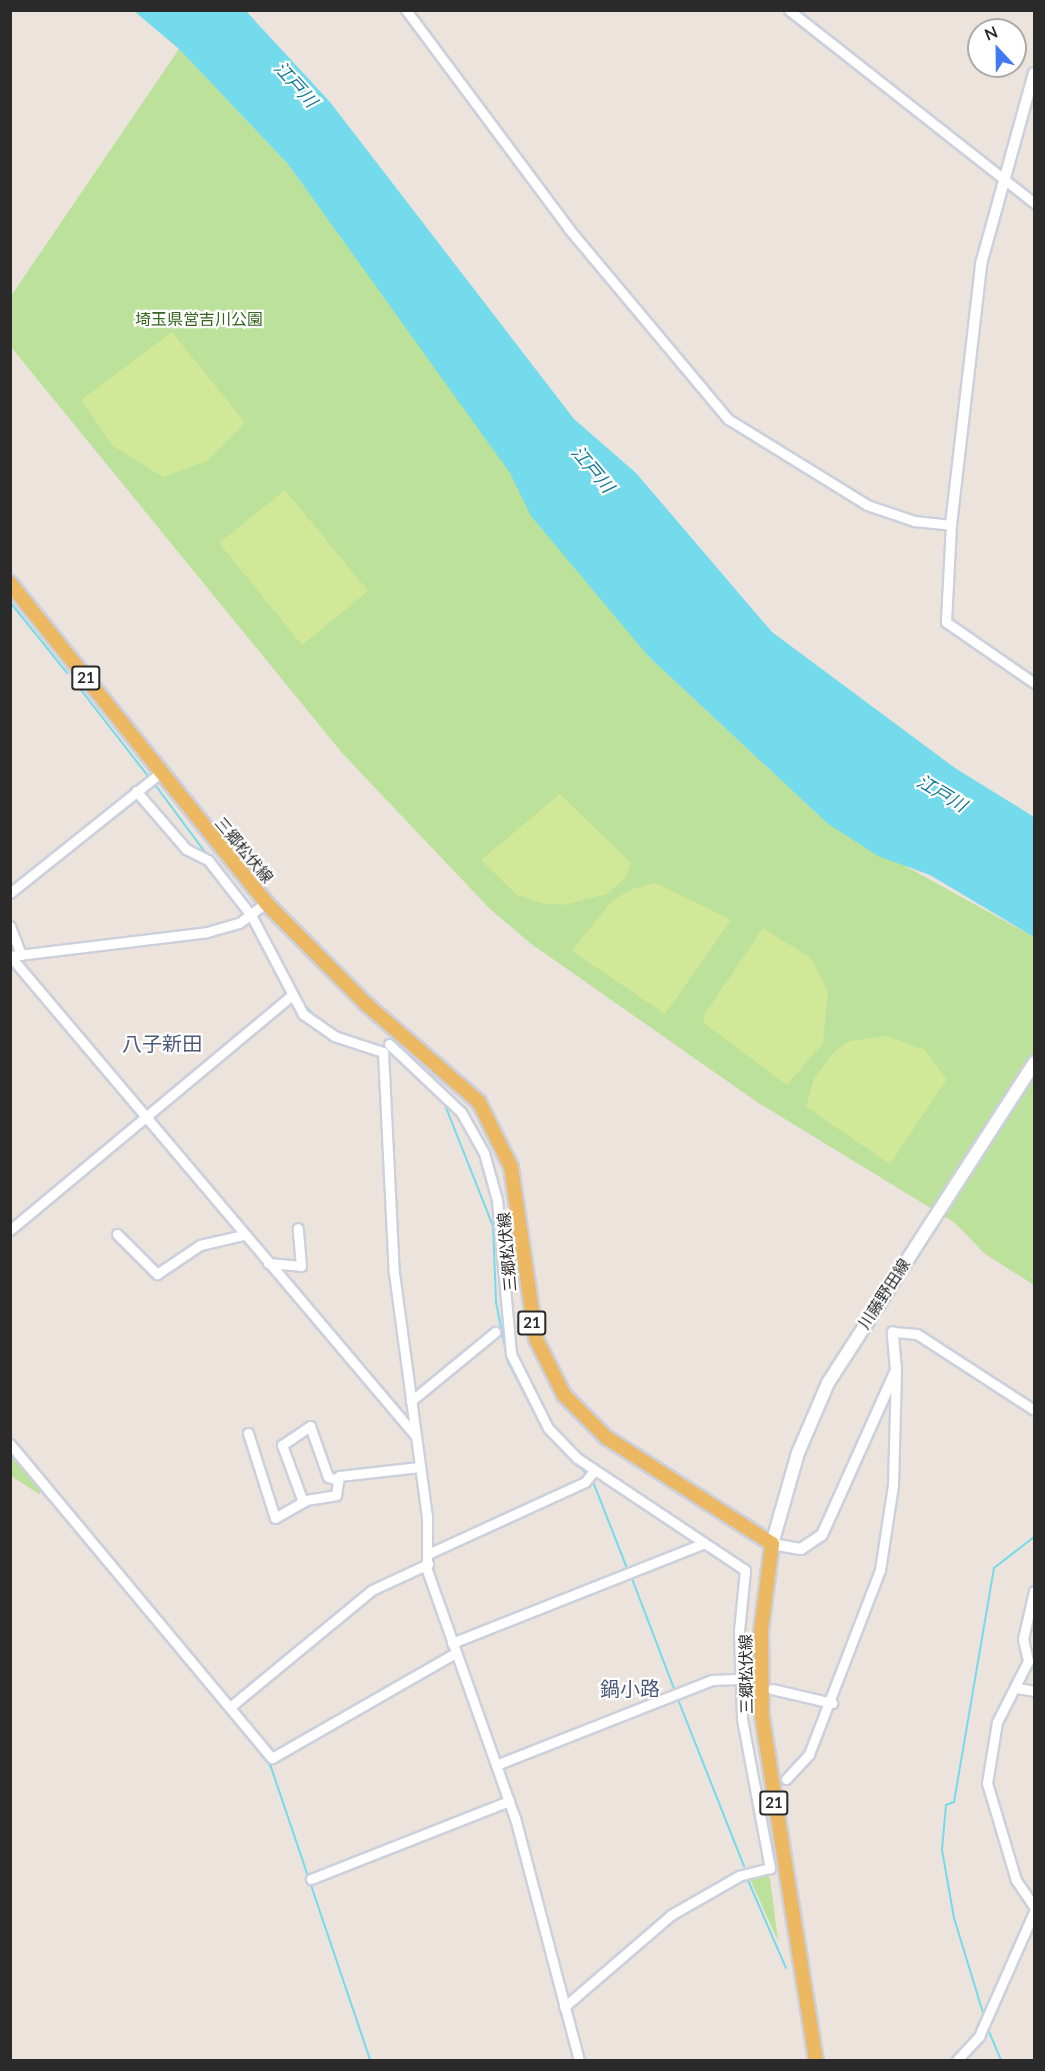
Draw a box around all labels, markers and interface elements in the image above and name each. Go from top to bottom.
north arrow [967,18,1027,78]
text: N [982,22,1000,44]
water label: 江戸川 [270,57,322,111]
park label: 埼玉県営吉川公園 [135,309,263,329]
water label: 江戸川 [567,441,619,497]
road number: 21 [71,666,101,690]
water label: 江戸川 [913,770,971,816]
street label: 三郷松伏線 [211,813,277,887]
district label: 八子新田 [122,1031,202,1055]
street label: 三郷松伏線 [494,1211,520,1293]
street label: 川藤野田線 [854,1255,914,1333]
road number: 21 [517,1311,547,1335]
street label: 三郷松伏線 [736,1634,756,1714]
district label: 鍋小路 [600,1676,660,1700]
road number: 21 [759,1791,789,1815]

